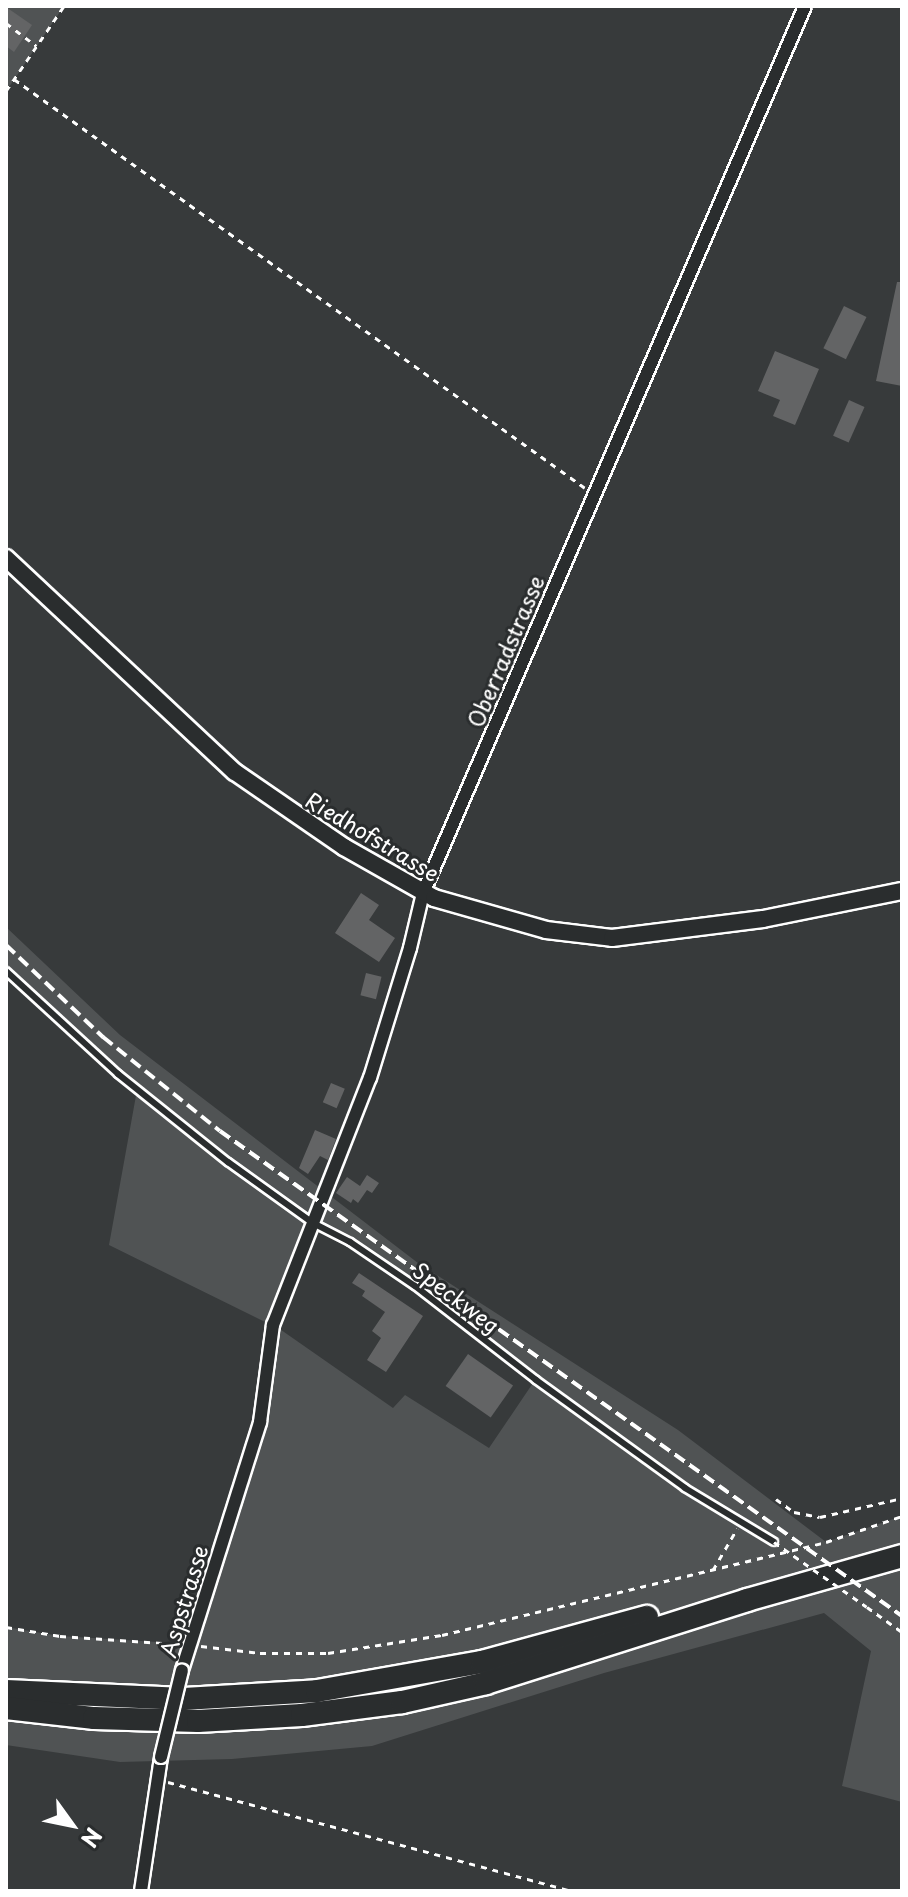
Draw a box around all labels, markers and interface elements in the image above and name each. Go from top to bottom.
street label: Oberradstrasse [461,571,549,731]
street label: Riedhofstrasse [301,786,445,886]
street label: Speckweg [409,1256,505,1338]
street label: Aspstrasse [153,1542,213,1660]
north arrow [32,1785,112,1865]
text: N [74,1822,111,1855]

